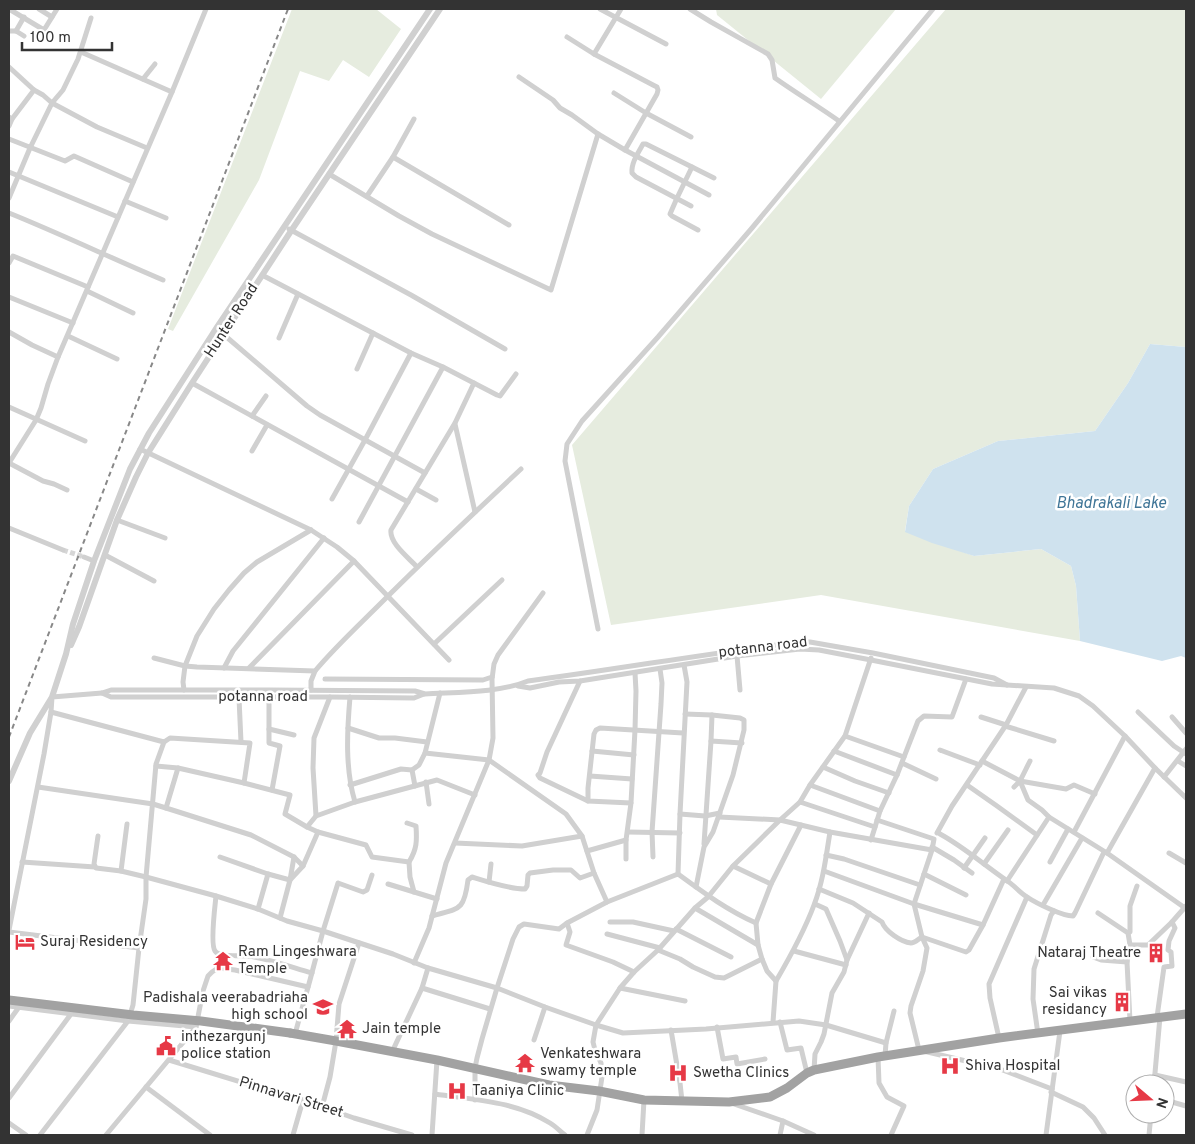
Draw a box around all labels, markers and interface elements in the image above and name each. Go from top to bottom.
scale bar [22,20,112,52]
text: 100 m [30,29,71,48]
street label: Hunter Road [201,280,263,362]
water label: Bhadrakali Lake [1056,494,1167,514]
street label: potanna road [717,633,809,663]
street label: potanna road [218,688,308,707]
hotel icon: Suraj Residency [14,931,36,953]
place label: Suraj Residency [40,933,148,952]
building icon: Nataraj Theatre [1145,942,1167,964]
place label: Ram Lingeshwara Temple [238,943,357,979]
place label: Nataraj Theatre [1037,944,1141,963]
temple icon: Ram Lingeshwara Temple [212,950,234,972]
place label: Sai vikas residancy [1042,984,1107,1020]
place label: Padishala veerabadriaha high school [143,989,308,1025]
building icon: Sai vikas residancy [1111,991,1133,1013]
school or university icon: Padishala veerabadriaha high school [312,996,334,1018]
temple icon: Jain temple [336,1018,358,1040]
place label: Jain temple [362,1020,441,1039]
place label: inthezargunj police station [181,1028,271,1064]
public building icon: inthezargunj police station [155,1035,177,1057]
place label: Venkateshwara swamy temple [540,1045,641,1081]
temple icon: Venkateshwara swamy temple [514,1052,536,1074]
hospital icon: Shiva Hospital [939,1055,961,1077]
place label: Shiva Hospital [965,1057,1060,1076]
hospital icon: Swetha Clinics [667,1062,689,1084]
place label: Swetha Clinics [693,1064,789,1083]
street label: Pinnavari Street [237,1073,345,1123]
north arrow [1125,1074,1175,1124]
hospital icon: Taaniya Clinic [446,1080,468,1102]
place label: Taaniya Clinic [472,1082,564,1101]
text: N [1151,1095,1171,1110]

